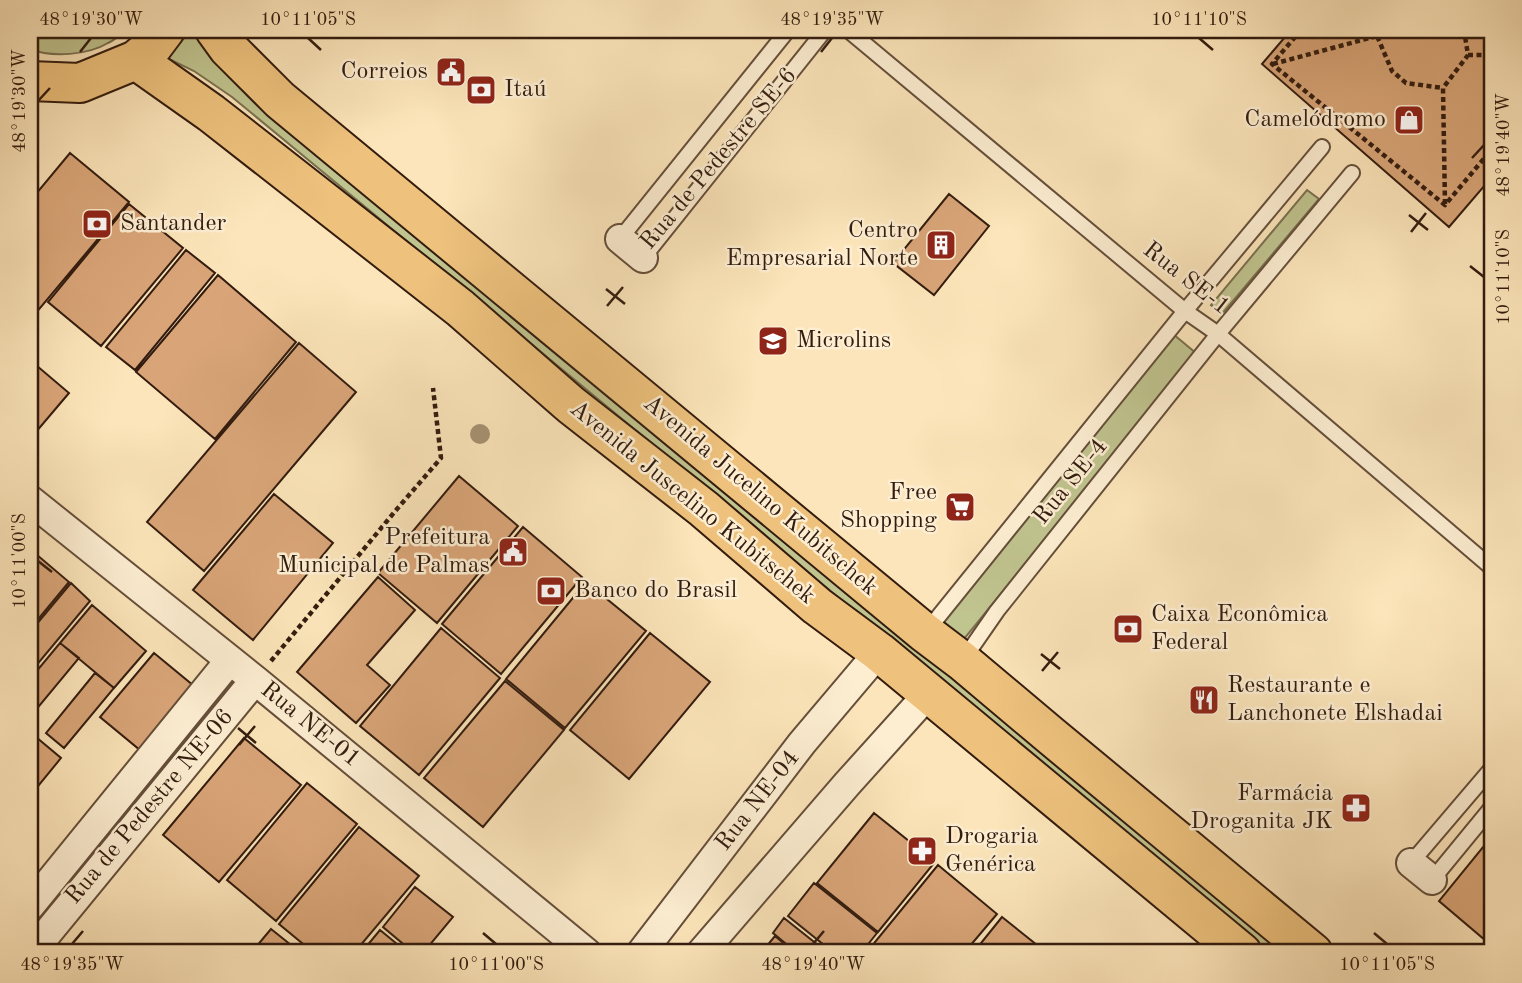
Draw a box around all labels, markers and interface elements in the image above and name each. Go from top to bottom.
text: 48°19'30"W [39,11,143,29]
text: 10°11'05"S [260,11,356,29]
text: 48°19'35"W [780,11,884,29]
text: 10°11'10"S [1151,11,1247,29]
text: 48°19'30"W [11,49,29,153]
public building icon: Correios [434,55,468,89]
place label: Correios [340,60,428,84]
street label: Rua de Pedestre SE-6 [636,63,802,255]
bank icon: Itaú [464,73,498,107]
place label: Itaú [504,78,547,102]
text: 48°19'40"W [1495,93,1513,197]
shop icon: Camelódromo [1392,103,1426,137]
place label: Camelódromo [1244,108,1386,132]
bank icon: Santander [80,207,114,241]
place label: Santander [120,212,226,236]
place label: Centro Empresarial Norte [726,219,918,271]
building icon: Centro Empresarial Norte [924,228,958,262]
text: 10°11'10"S [1495,229,1513,325]
street label: Rua SE-1 [1138,238,1234,320]
school or university icon: Microlins [756,324,790,358]
place label: Microlins [796,329,891,353]
street label: Avenida Jucelino Kubitschek [638,391,882,601]
street label: Avenida Juscelino Kubitschek [565,397,819,609]
street label: Rua SE-4 [1029,434,1113,530]
place label: Free Shopping [840,481,937,533]
supermarket icon: Free Shopping [943,490,977,524]
text: 10°11'00"S [11,513,29,609]
place label: Prefeitura Municipal de Palmas [278,526,490,578]
public building icon: Prefeitura Municipal de Palmas [496,535,530,569]
bank icon: Banco do Brasil [534,574,568,608]
place label: Banco do Brasil [574,579,737,603]
place label: Caixa Econômica Federal [1151,603,1328,655]
bank icon: Caixa Econômica Federal [1111,612,1145,646]
place label: Restaurante e Lanchonete Elshadai [1227,674,1443,726]
street label: Rua NE-01 [256,678,364,772]
restaurant icon: Restaurante e Lanchonete Elshadai [1187,683,1221,717]
street label: Rua de Pedestre NE-06 [62,705,238,909]
street label: Rua NE-04 [711,746,805,856]
place label: Farmácia Droganita JK [1190,782,1333,834]
pharmacy icon: Farmácia Droganita JK [1339,791,1373,825]
place label: Drogaria Genérica [945,825,1039,877]
pharmacy icon: Drogaria Genérica [905,834,939,868]
text: 48°19'35"W [20,956,124,974]
text: 10°11'00"S [448,956,544,974]
text: 48°19'40"W [761,956,865,974]
text: 10°11'05"S [1339,956,1435,974]

